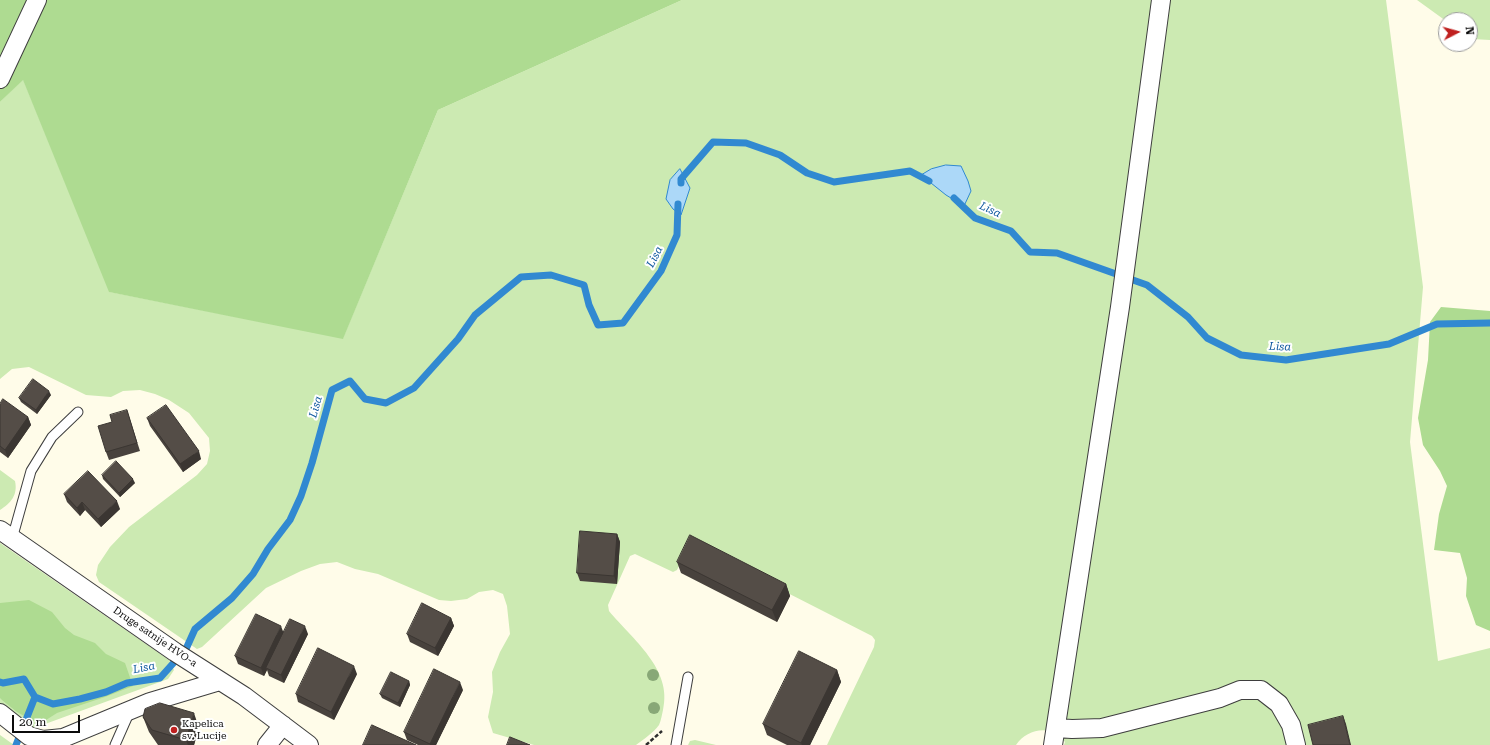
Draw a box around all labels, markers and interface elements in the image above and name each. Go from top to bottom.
north arrow [1438,12,1478,52]
text: N [1463,26,1476,36]
water label: Lisa [977,199,1003,221]
water label: Lisa [644,244,666,270]
water label: Lisa [1269,340,1291,354]
water label: Lisa [307,395,325,419]
street label: Druge satnije HVO-a [111,604,199,670]
water label: Lisa [132,659,156,677]
scale bar [14,707,82,733]
text: 20 m [19,715,46,729]
place label: Kapelica sv. Lucije [182,718,226,742]
marker: Kapelica sv. Lucije [169,725,179,735]

